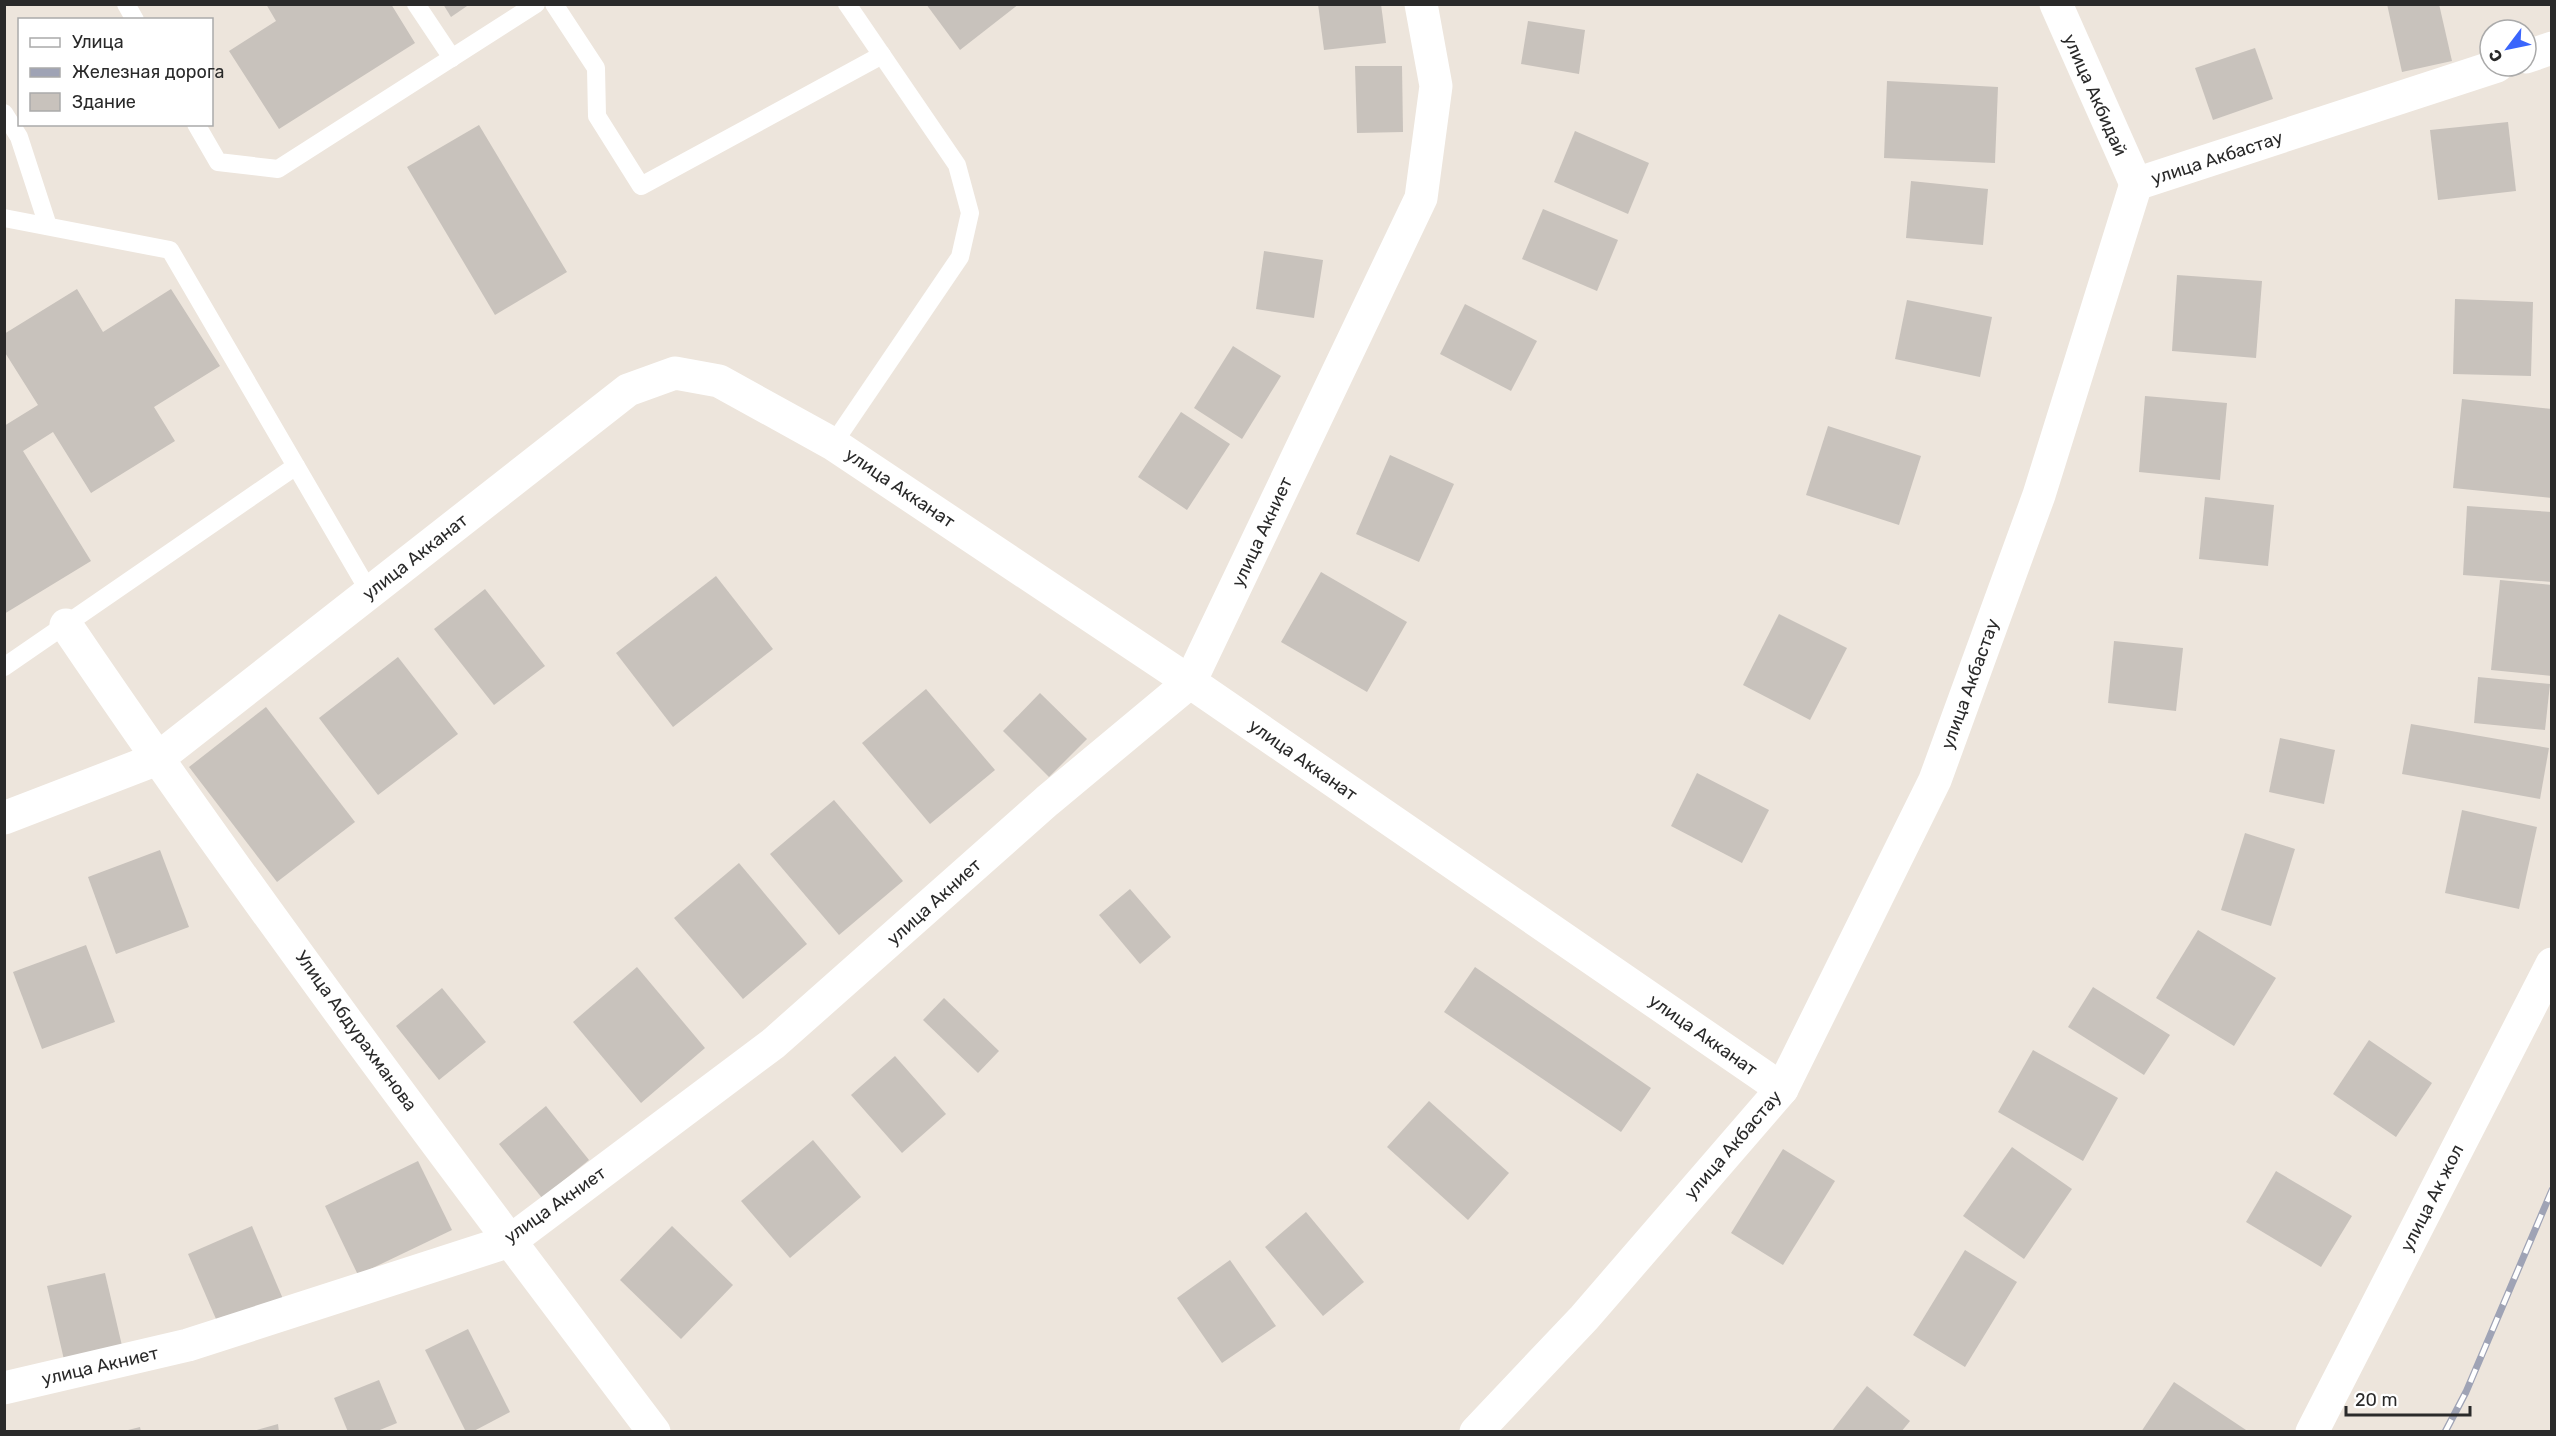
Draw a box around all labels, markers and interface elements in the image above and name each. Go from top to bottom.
legend [18,18,213,126]
north arrow [2478,18,2538,78]
text: Улица [72,31,124,53]
street label: улица Акбидай [2058,31,2132,159]
text: С [2485,46,2507,65]
text: Железная дорога [72,61,225,83]
text: Здание [72,91,136,113]
street label: улица Акбастау [2148,126,2286,190]
street label: улица Акканат [841,443,959,533]
street label: улица Акниет [1227,473,1297,591]
street label: улица Акканат [358,509,472,605]
street label: улица Акбастау [1936,616,2004,752]
street label: улица Акканат [1244,714,1362,806]
street label: улица Акниет [882,854,986,950]
street label: Улица Абдурахманова [290,946,422,1116]
street label: улица Акканат [1644,989,1762,1081]
street label: улица Акбастау [1680,1086,1786,1204]
street label: улица Ак жол [2396,1141,2468,1255]
street label: улица Акниет [500,1162,610,1248]
street label: улица Акниет [39,1342,161,1390]
scale bar [2346,1379,2470,1417]
text: 20 m [2355,1389,2397,1411]

